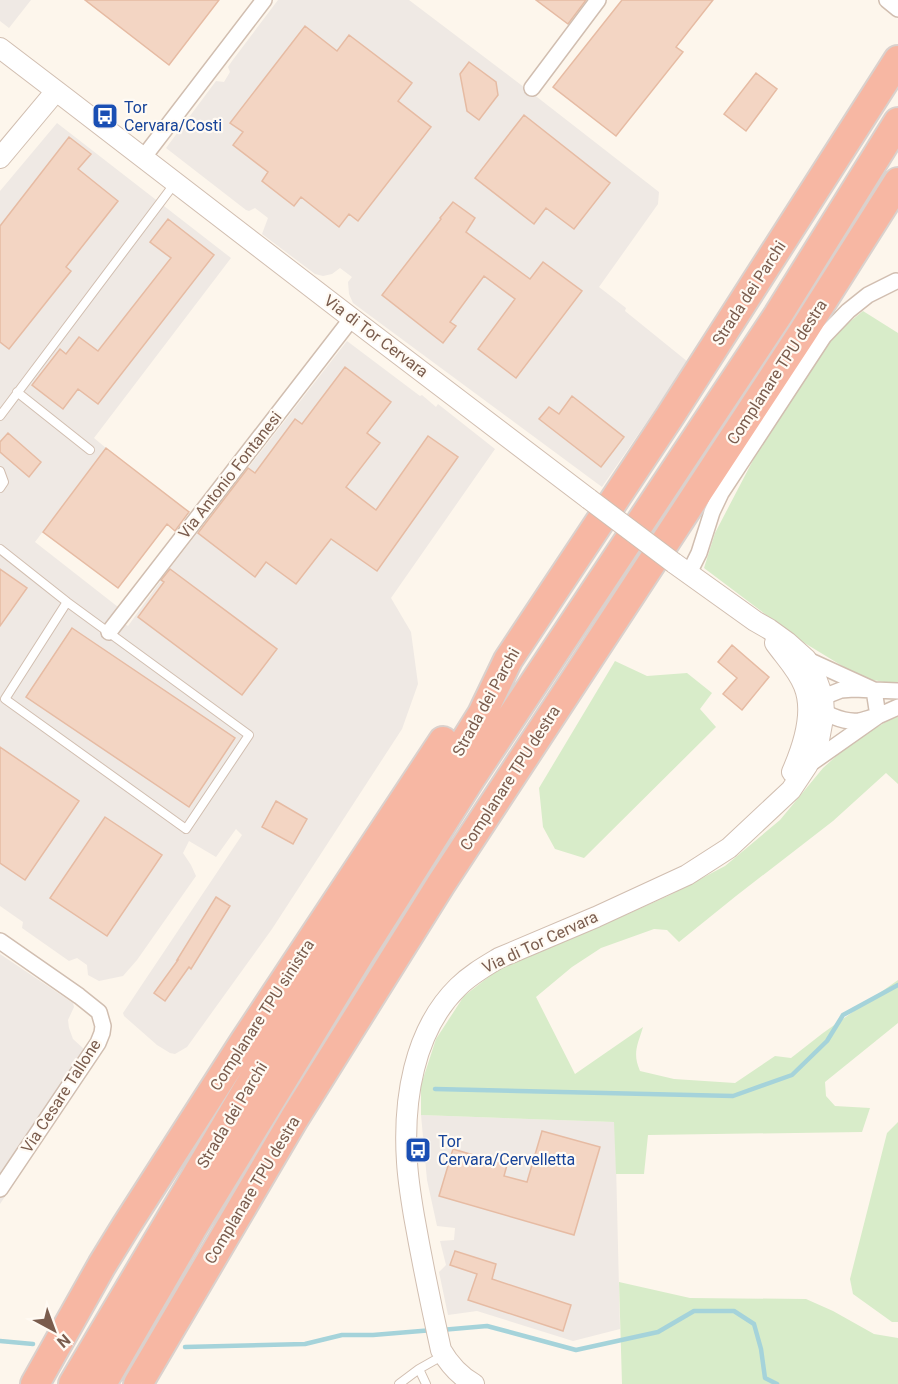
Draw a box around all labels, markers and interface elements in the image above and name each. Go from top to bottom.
place label: Tor Cervara/Costi [124,98,222,135]
bus stop icon: Tor Cervara/Costi [90,101,120,131]
street label: Strada dei Parchi [708,237,790,349]
street label: Via di Tor Cervara [320,291,432,381]
street label: Complanare TPU destra [723,296,831,448]
street label: Via Antonio Fontanesi [174,408,286,542]
street label: Strada dei Parchi [448,645,524,759]
street label: Complanare TPU destra [456,702,564,854]
street label: Via di Tor Cervara [479,907,601,977]
street label: Complanare TPU sinistra [206,936,318,1094]
street label: Via Cesare Tallone [17,1036,105,1156]
street label: Strada dei Parchi [193,1058,271,1172]
street label: Complanare TPU destra [200,1113,304,1267]
place label: Tor Cervara/Cervelletta [438,1132,575,1169]
bus stop icon: Tor Cervara/Cervelletta [403,1135,433,1165]
north arrow [24,1300,84,1360]
text: N [53,1330,74,1352]

